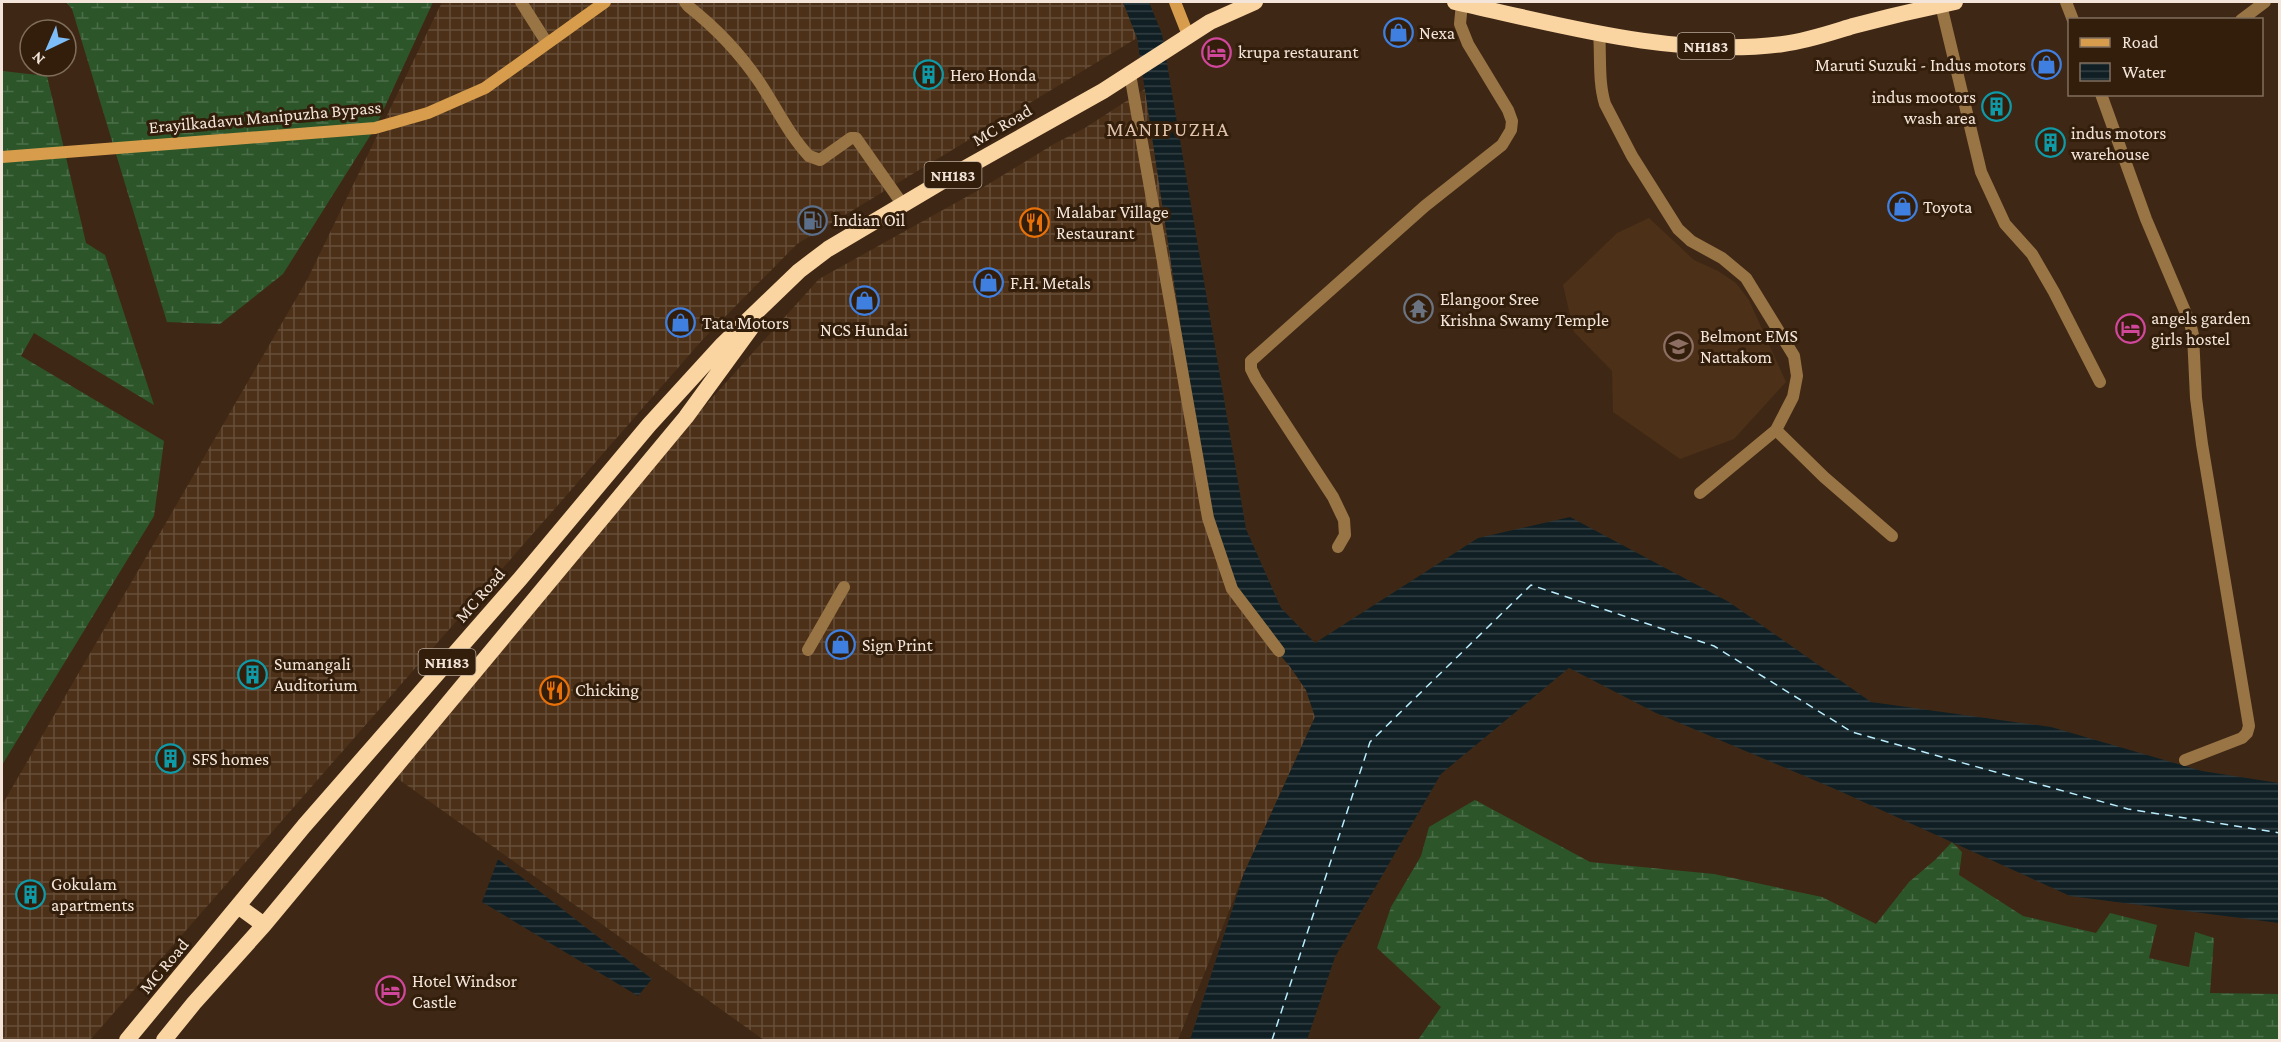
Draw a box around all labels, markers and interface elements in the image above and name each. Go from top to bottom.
shop icon: Nexa [1382,17,1414,49]
north arrow [18,18,78,78]
legend [2068,18,2263,96]
place label: Nexa [1419,23,1455,43]
text: Road [2122,32,2159,52]
road number: NH183 [1678,33,1734,59]
hotel icon: krupa restaurant [1201,36,1233,68]
place label: krupa restaurant [1238,42,1359,62]
text: N [28,48,48,68]
shop icon: Maruti Suzuki - Indus motors [2031,49,2063,81]
place label: Maruti Suzuki - Indus motors [1815,55,2026,75]
building icon: Hero Honda [913,59,945,91]
text: Water [2122,62,2167,82]
place label: Hero Honda [950,65,1036,85]
place label: indus mootors wash area [1872,87,1976,128]
building icon: indus mootors wash area [1981,91,2013,123]
street label: Erayilkadavu Manipuzha Bypass [148,97,382,137]
street label: MC Road [969,100,1036,150]
district label: MANIPUZHA [1106,117,1230,141]
place label: indus motors warehouse [2071,123,2166,164]
building icon: indus motors warehouse [2034,127,2066,159]
road number: NH183 [924,162,982,188]
shop icon: Toyota [1886,191,1918,223]
place label: Toyota [1923,197,1972,217]
place label: Malabar Village Restaurant [1056,202,1169,243]
fuel station icon: Indian Oil [796,204,828,236]
restaurant icon: Malabar Village Restaurant [1019,206,1051,238]
place label: Indian Oil [833,210,905,230]
shop icon: F.H. Metals [973,267,1005,299]
place label: F.H. Metals [1010,273,1091,293]
shop icon: NCS Hundai [848,285,880,317]
place label: Elangoor Sree Krishna Swamy Temple [1440,289,1609,330]
temple icon: Elangoor Sree Krishna Swamy Temple [1403,293,1435,325]
shop icon: Tata Motors [665,307,697,339]
place label: angels garden girls hostel [2151,308,2251,349]
hotel icon: angels garden girls hostel [2114,312,2146,344]
place label: Tata Motors [702,313,789,333]
place label: NCS Hundai [820,320,908,340]
place label: Belmont EMS Nattakom [1700,326,1798,367]
school or university icon: Belmont EMS Nattakom [1663,330,1695,362]
street label: MC Road [451,563,509,626]
shop icon: Sign Print [825,629,857,661]
place label: Sign Print [862,635,934,655]
road number: NH183 [418,649,476,675]
place label: Sumangali Auditorium [274,654,358,695]
building icon: Sumangali Auditorium [237,658,269,690]
restaurant icon: Chicking [538,674,570,706]
place label: Chicking [575,680,639,700]
building icon: SFS homes [155,743,187,775]
place label: SFS homes [192,749,269,769]
place label: Gokulam apartments [51,874,134,915]
building icon: Gokulam apartments [14,878,46,910]
street label: MC Road [135,934,193,997]
place label: Hotel Windsor Castle [412,971,518,1012]
hotel icon: Hotel Windsor Castle [375,975,407,1007]

